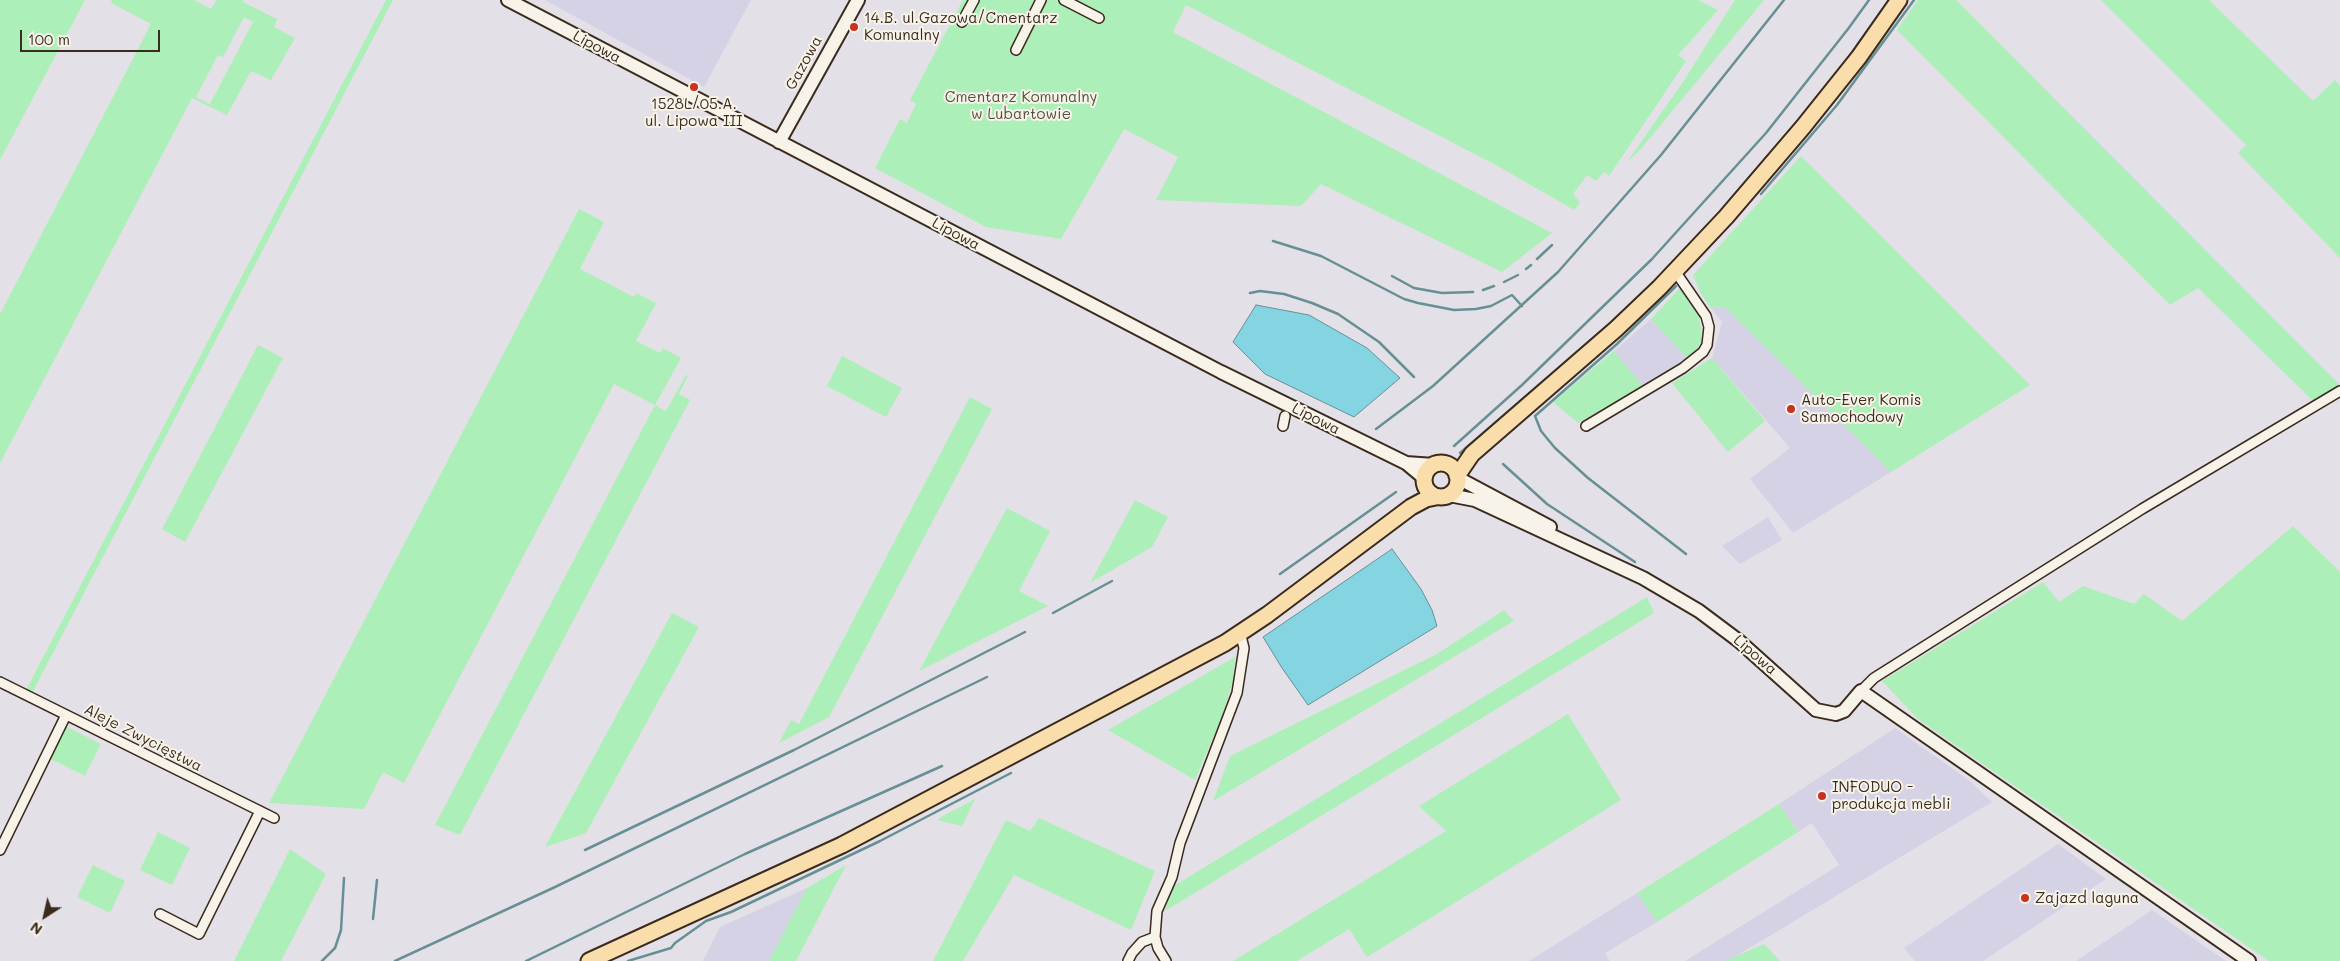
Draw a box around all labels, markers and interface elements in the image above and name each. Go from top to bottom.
place label: 14.B. ul.Gazowa/Cmentarz Komunalny [864,9,1058,44]
scale bar [22,20,162,52]
marker: 14.B. ul.Gazowa/Cmentarz Komunalny [848,21,860,33]
street label: Lipowa [570,27,624,67]
text: 100 m [28,29,70,49]
street label: Gazowa [782,33,826,93]
marker: 1528L/05.A. ul. Lipowa III [688,81,700,93]
park label: Cmentarz Komunalny w Lubartowie [945,88,1097,123]
place label: 1528L/05.A. ul. Lipowa III [645,95,743,130]
street label: Lipowa [929,214,983,254]
place label: Auto-Ever Komis Samochodowy [1801,391,1921,426]
street label: Lipowa [1289,399,1343,439]
marker: Auto-Ever Komis Samochodowy [1785,403,1797,415]
street label: Lipowa [1730,631,1780,679]
street label: Aleje Zwycięstwa [81,700,205,776]
place label: INFODUO - produkcja mebli [1832,778,1951,813]
marker: INFODUO - produkcja mebli [1816,790,1828,802]
place label: Zajazd laguna [2035,889,2139,907]
north arrow [20,891,70,941]
marker: Zajazd laguna [2019,892,2031,904]
text: N [26,918,46,940]

